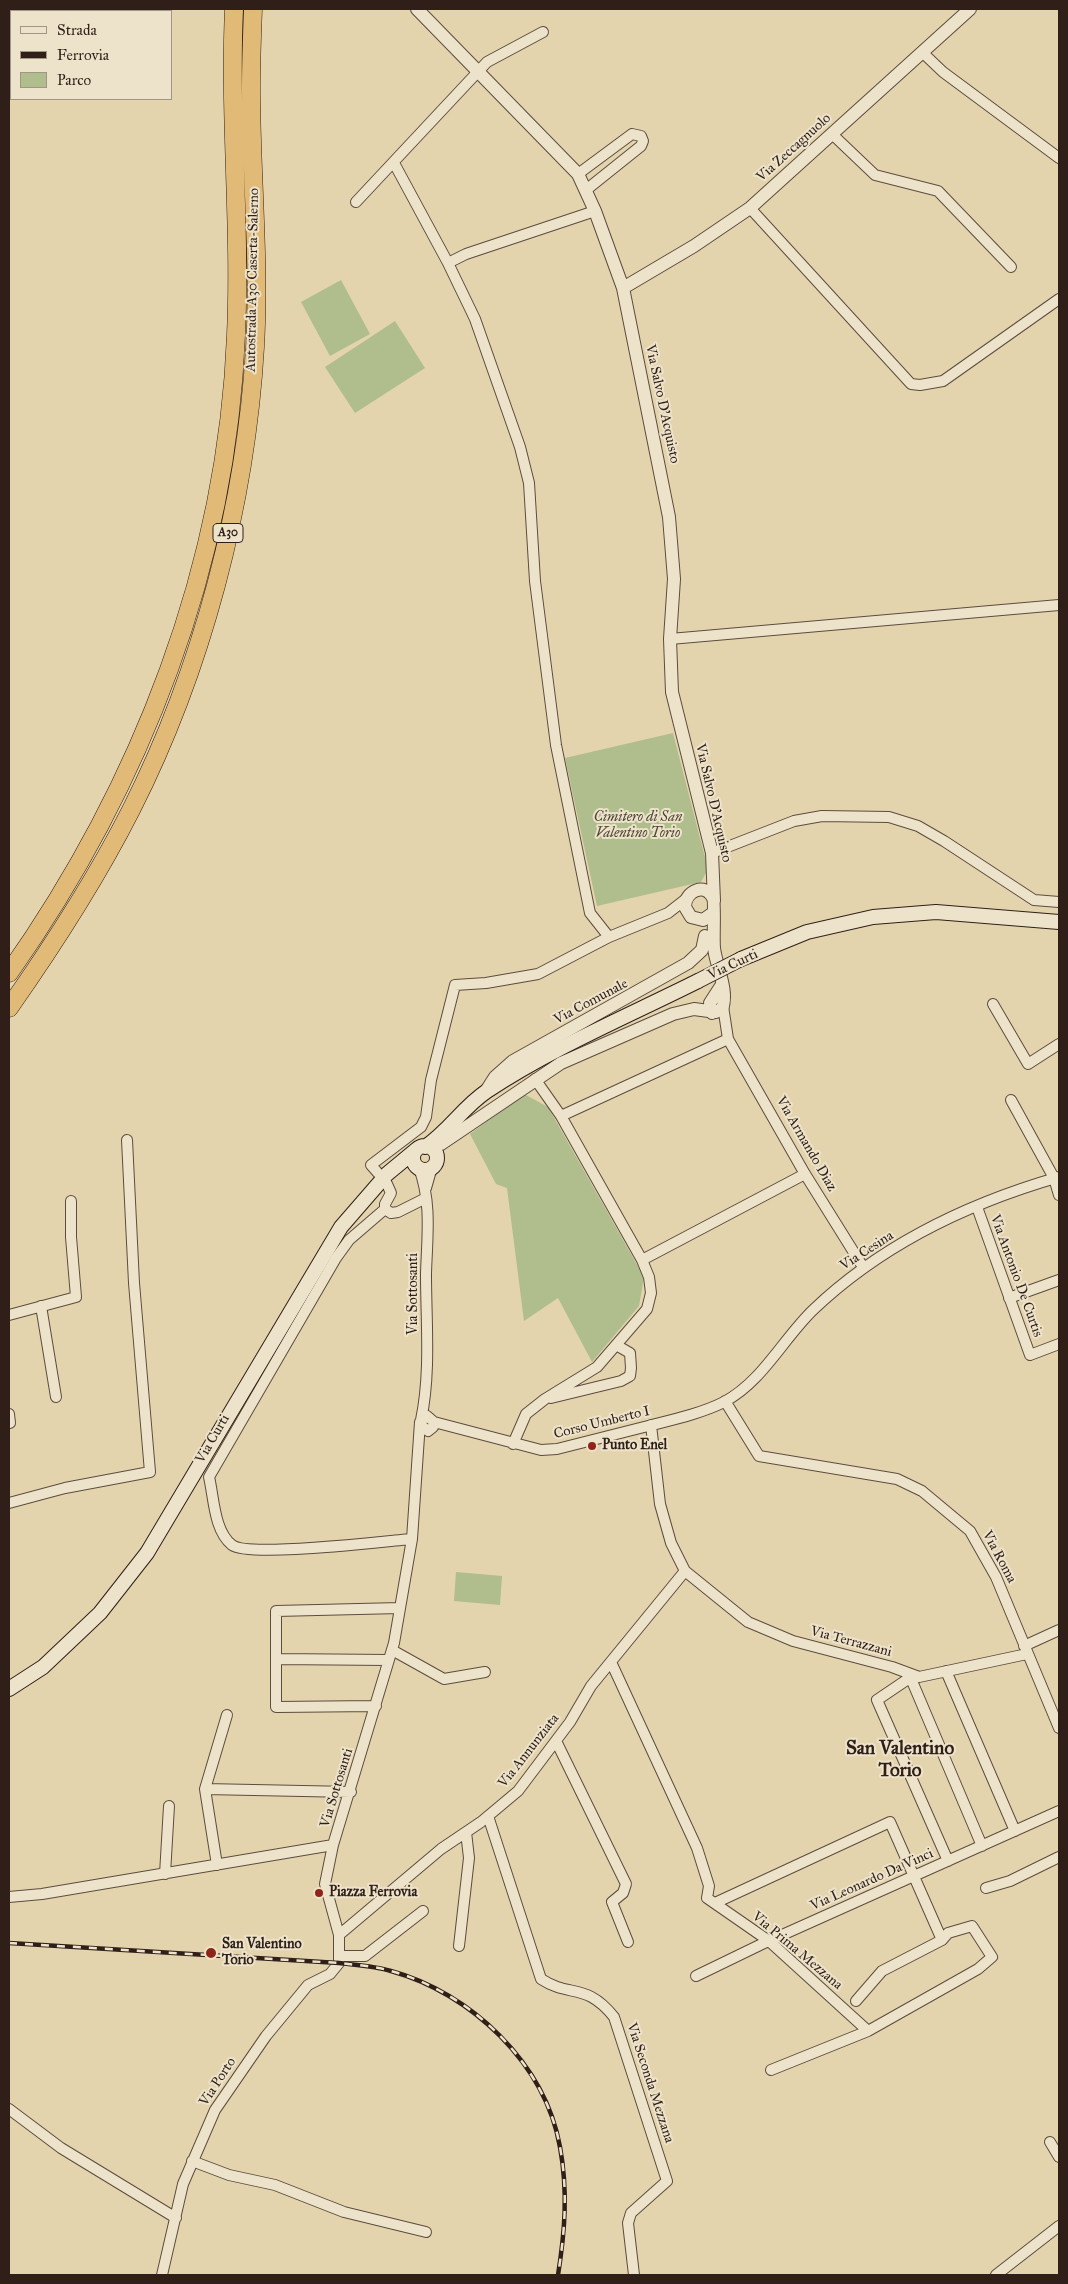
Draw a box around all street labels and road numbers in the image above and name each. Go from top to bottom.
street label: Via Zeccagnuolo [753,110,835,186]
street label: Autostrada A30 Caserta-Salerno [243,188,263,372]
street label: Via Salvo D'Acquisto [641,343,683,465]
road number: A30 [213,524,243,542]
street label: Via Salvo D'Acquisto [691,742,735,864]
street label: Via Curti [705,946,761,984]
street label: Via Comunale [551,975,631,1029]
street label: Via Armando Diaz [772,1094,840,1194]
street label: Via Antonio De Curtis [986,1212,1046,1340]
street label: Via Cesina [837,1228,897,1274]
street label: Via Sottosanti [406,1253,422,1335]
street label: Corso Umberto I [552,1403,652,1443]
street label: Via Curti [192,1412,234,1466]
street label: Via Roma [978,1528,1020,1586]
street label: Via Terrazzani [809,1623,893,1661]
street label: Via Annunziata [495,1711,563,1791]
street label: Via Sottosanti [317,1746,357,1830]
street label: Via Leonardo Da Vinci [808,1845,936,1915]
street label: Via Prima Mezzana [748,1908,846,1994]
street label: Via Seconda Mezzana [623,2021,677,2145]
street label: Via Porto [196,2055,240,2109]

